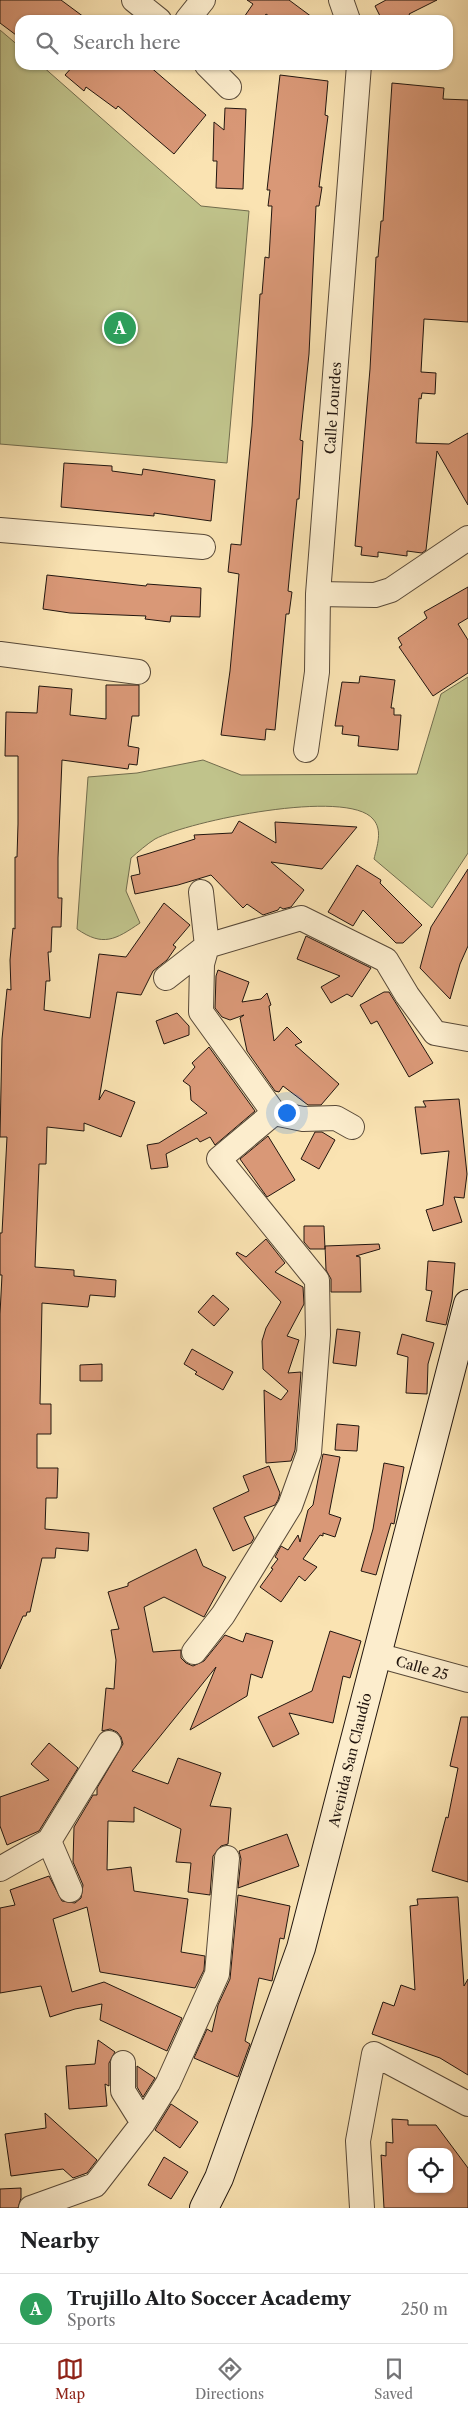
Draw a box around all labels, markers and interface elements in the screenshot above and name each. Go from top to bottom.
search box [15,15,453,70]
icon: search [33,29,61,57]
text: Search here [73,31,181,54]
pin: A [104,309,136,347]
street label: Calle Lourdes [321,361,345,455]
your location [274,1100,300,1126]
street label: Calle 25 [394,1652,450,1684]
street label: Avenida San Claudio [324,1691,375,1830]
map controls [408,2148,453,2193]
button: locate [408,2148,453,2193]
text: Nearby [20,2228,99,2253]
text: Trujillo Alto Soccer Academy [67,2287,351,2310]
text: A [30,2299,42,2319]
text: 250 m [401,2299,448,2319]
text: Sports [67,2310,116,2330]
tab: Map [55,2355,85,2403]
tab: Directions [195,2355,264,2403]
tab: Saved [374,2355,413,2403]

